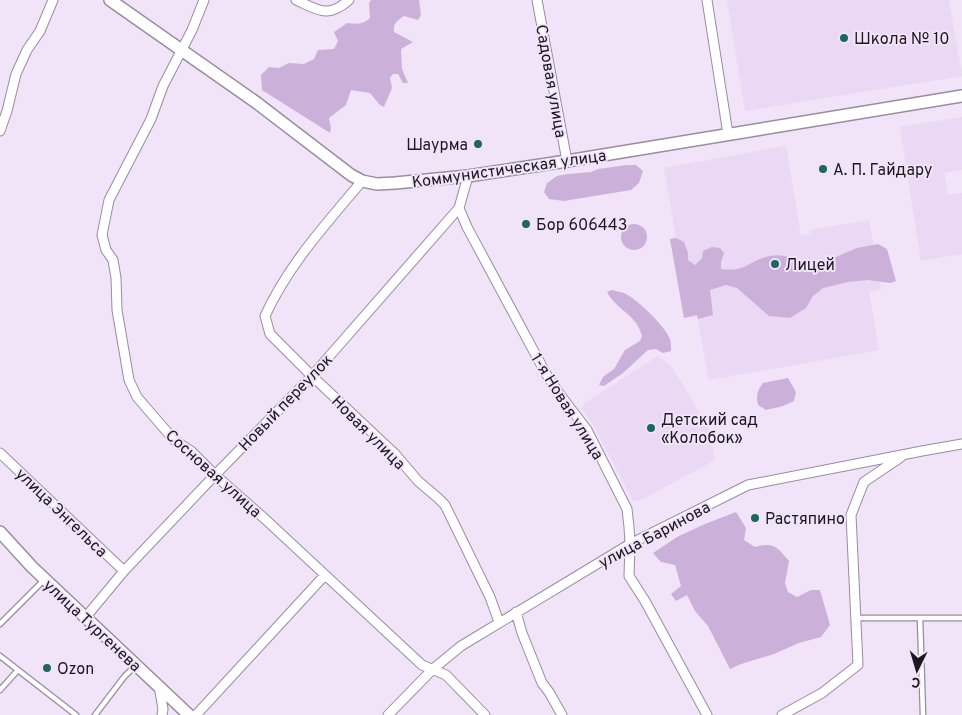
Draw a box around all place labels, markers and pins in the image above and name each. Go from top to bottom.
place label: Школа № 10 [854,30,949,50]
marker: Школа № 10 [838,32,850,44]
place label: Шаурма [406,136,468,156]
marker: Шаурма [472,138,484,150]
place label: А. П. Гайдару [833,161,932,181]
marker: А. П. Гайдару [817,163,829,175]
place label: Бор 606443 [536,216,627,236]
marker: Бор 606443 [520,218,532,230]
place label: Лицей [785,256,835,276]
marker: Лицей [769,258,781,270]
place label: Детский сад «Колобок» [661,411,758,449]
marker: Детский сад «Колобок» [645,422,657,434]
place label: Растяпино [765,510,845,530]
marker: Растяпино [749,512,761,524]
place label: Ozon [57,660,94,680]
marker: Ozon [41,662,53,674]

